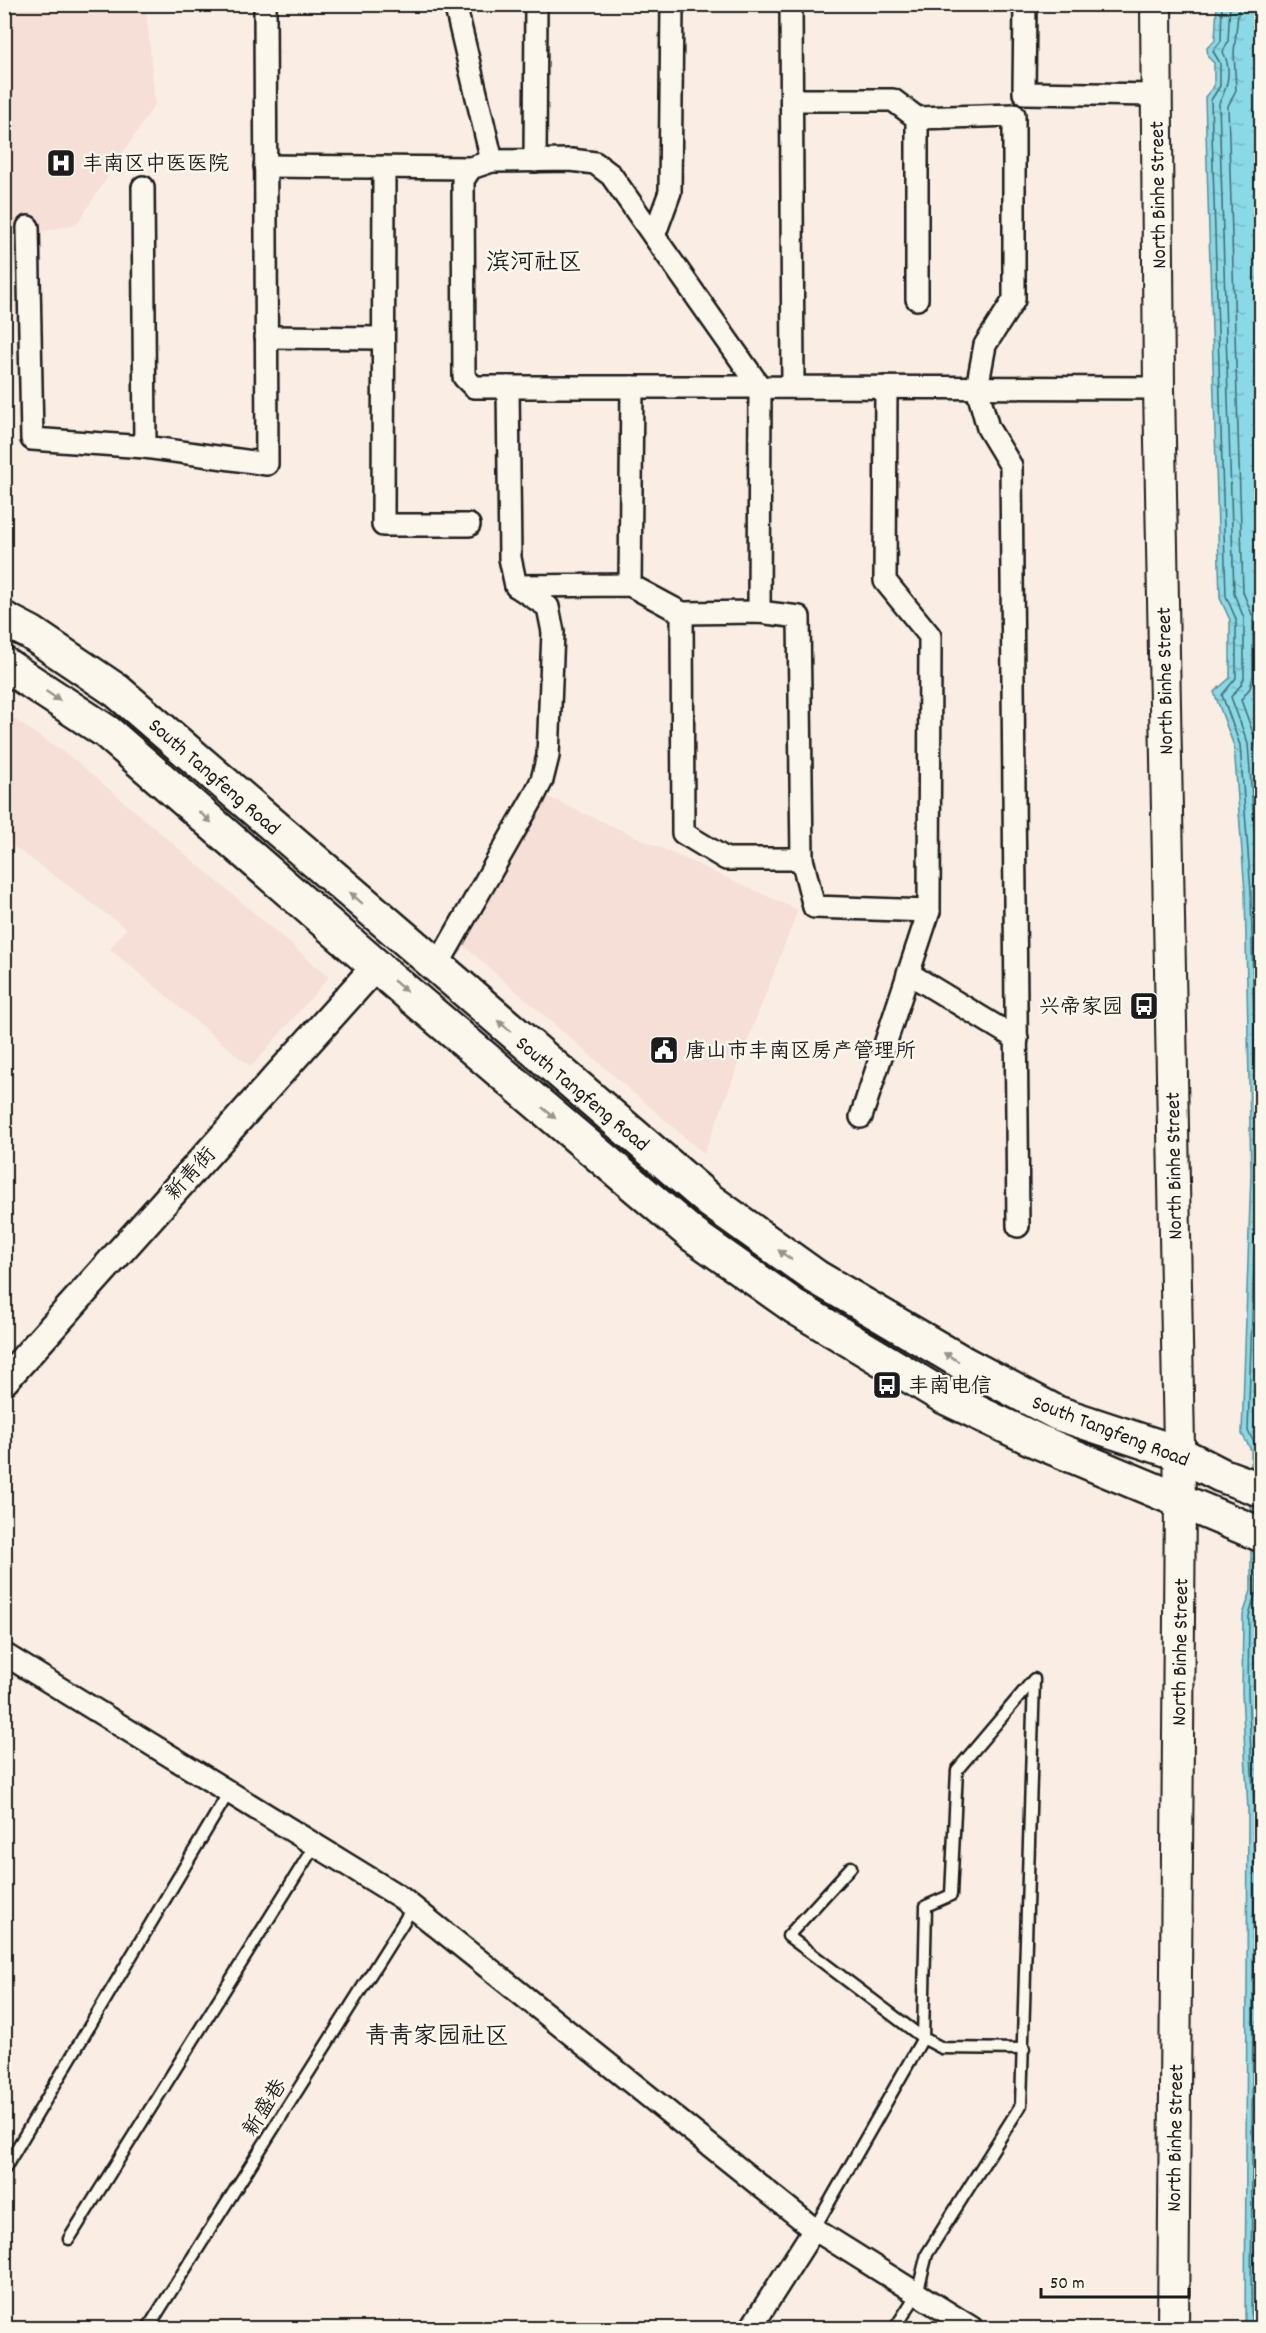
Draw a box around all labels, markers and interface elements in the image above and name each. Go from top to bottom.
street label: North Binhe Street [1144,121,1176,269]
hospital icon: 丰南区中医医院 [45,147,77,179]
place label: 丰南区中医医院 [82,151,229,181]
district label: 滨河社区 [486,247,582,281]
street label: North Binhe Street [1151,607,1183,755]
one-way arrow [45,690,61,701]
street label: South Tangfeng Road [140,712,286,844]
one-way arrow [197,811,213,824]
one-way arrow [348,892,364,905]
one-way arrow [392,980,408,993]
bus stop icon: 兴帝家园 [1128,990,1160,1022]
place label: 兴帝家园 [1039,994,1123,1024]
one-way arrow [496,1019,512,1032]
street label: South Tangfeng Road [508,1030,655,1160]
public building icon: 唐山市丰南区房产管理所 [648,1034,680,1066]
place label: 唐山市丰南区房产管理所 [685,1038,916,1068]
street label: North Binhe Street [1160,1092,1192,1240]
one-way arrow [541,1106,556,1119]
street label: 新青街 [160,1142,224,1208]
one-way arrow [777,1250,793,1261]
one-way arrow [943,1351,959,1362]
bus stop icon: 丰南电信 [871,1369,903,1401]
place label: 丰南电信 [908,1373,992,1403]
street label: South Tangfeng Road [1027,1389,1193,1477]
street label: North Binhe Street [1166,1578,1198,1726]
district label: 青青家园社区 [365,2021,509,2055]
street label: North Binhe Street [1161,2064,1193,2212]
street label: 新盛巷 [237,2074,296,2143]
scale bar [1041,2261,1190,2299]
text: 50 m [1050,2272,1085,2297]

